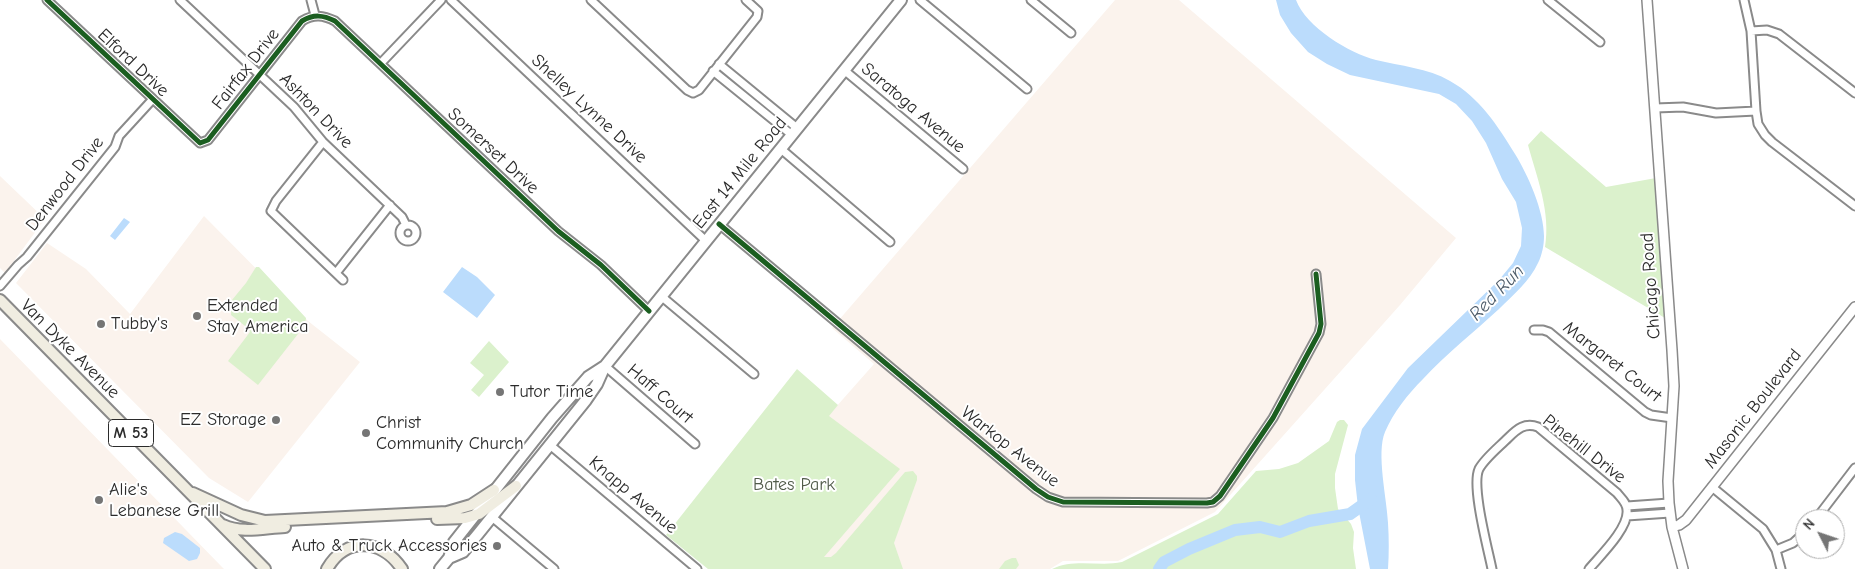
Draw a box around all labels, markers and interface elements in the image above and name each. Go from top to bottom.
street label: Elford Drive [93,24,173,102]
street label: Fairfax Drive [208,24,284,114]
street label: Shelley Lynne Drive [527,50,651,168]
street label: Saratoga Avenue [857,58,969,158]
street label: Ashton Drive [275,69,357,153]
street label: Somerset Drive [443,103,543,199]
street label: East 14 Mile Road [688,113,792,233]
street label: Denwood Drive [21,132,109,236]
street label: Chicago Road [1637,232,1665,340]
water label: Red Run [1465,260,1529,326]
street label: Van Dyke Avenue [16,295,124,403]
place label: Extended Stay America [207,295,308,338]
marker: Extended Stay America [191,310,203,322]
place label: Tubby's [111,313,168,335]
street label: Margaret Court [1559,317,1665,407]
marker: Tubby's [95,318,107,330]
street label: Masonic Boulevard [1700,345,1806,473]
street label: Haff Court [623,359,697,429]
place label: Tutor Time [510,381,593,403]
marker: Tutor Time [494,386,506,398]
street label: Warkop Avenue [956,402,1064,492]
place label: EZ Storage [180,409,266,431]
street label: Pinehill Drive [1538,410,1630,488]
place label: Christ Community Church [376,412,524,454]
marker: EZ Storage [270,414,282,426]
road number: M 53 [108,419,154,446]
marker: Christ Community Church [360,427,372,439]
street label: Knapp Avenue [584,452,682,538]
park label: Bates Park [753,474,835,496]
place label: Alie's Lebanese Grill [109,479,219,522]
marker: Alie's Lebanese Grill [93,494,105,506]
north arrow [1795,509,1845,559]
text: N [1800,515,1818,534]
place label: Auto & Truck Accessories [291,535,487,557]
marker: Auto & Truck Accessories [491,540,503,552]

